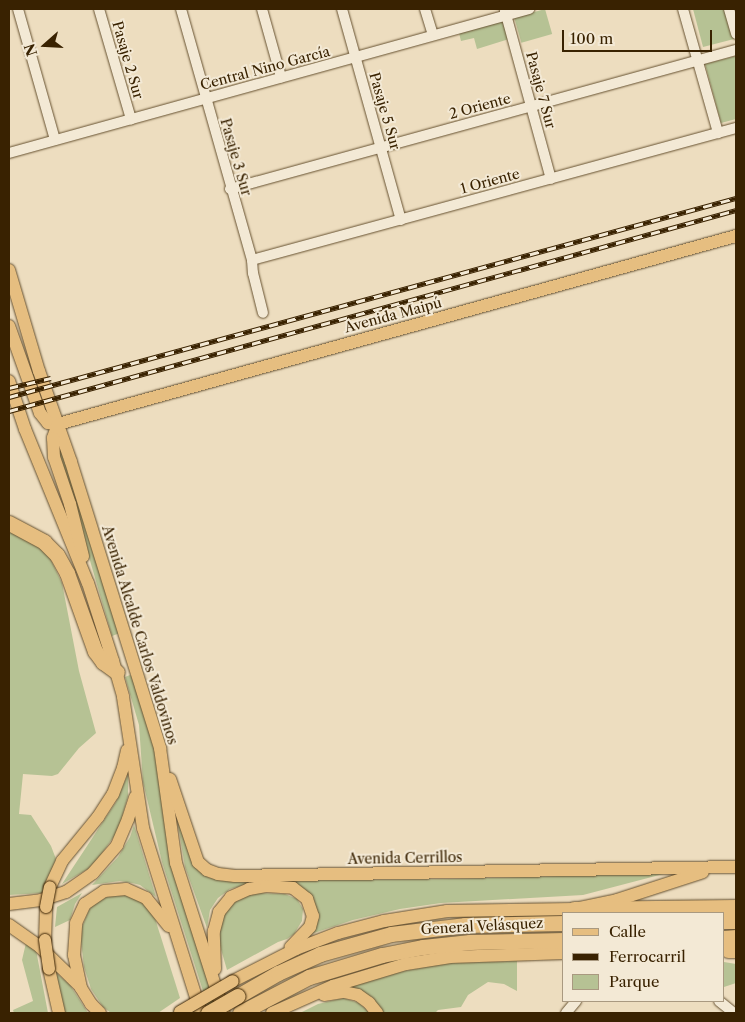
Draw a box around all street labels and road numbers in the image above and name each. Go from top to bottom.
street label: Pasaje 2 Sur [109,19,147,101]
street label: Central Nino García [198,43,332,93]
street label: Pasaje 7 Sur [523,50,559,130]
street label: Pasaje 5 Sur [366,70,404,152]
street label: 2 Oriente [447,90,513,122]
street label: Pasaje 3 Sur [217,116,255,198]
street label: 1 Oriente [458,165,522,197]
street label: Avenida Maipú [343,294,443,336]
street label: Avenida Alcalde Carlos Valdovinos [98,523,182,747]
street label: Avenida Cerrillos [347,849,463,867]
street label: General Velásquez [420,914,544,938]

